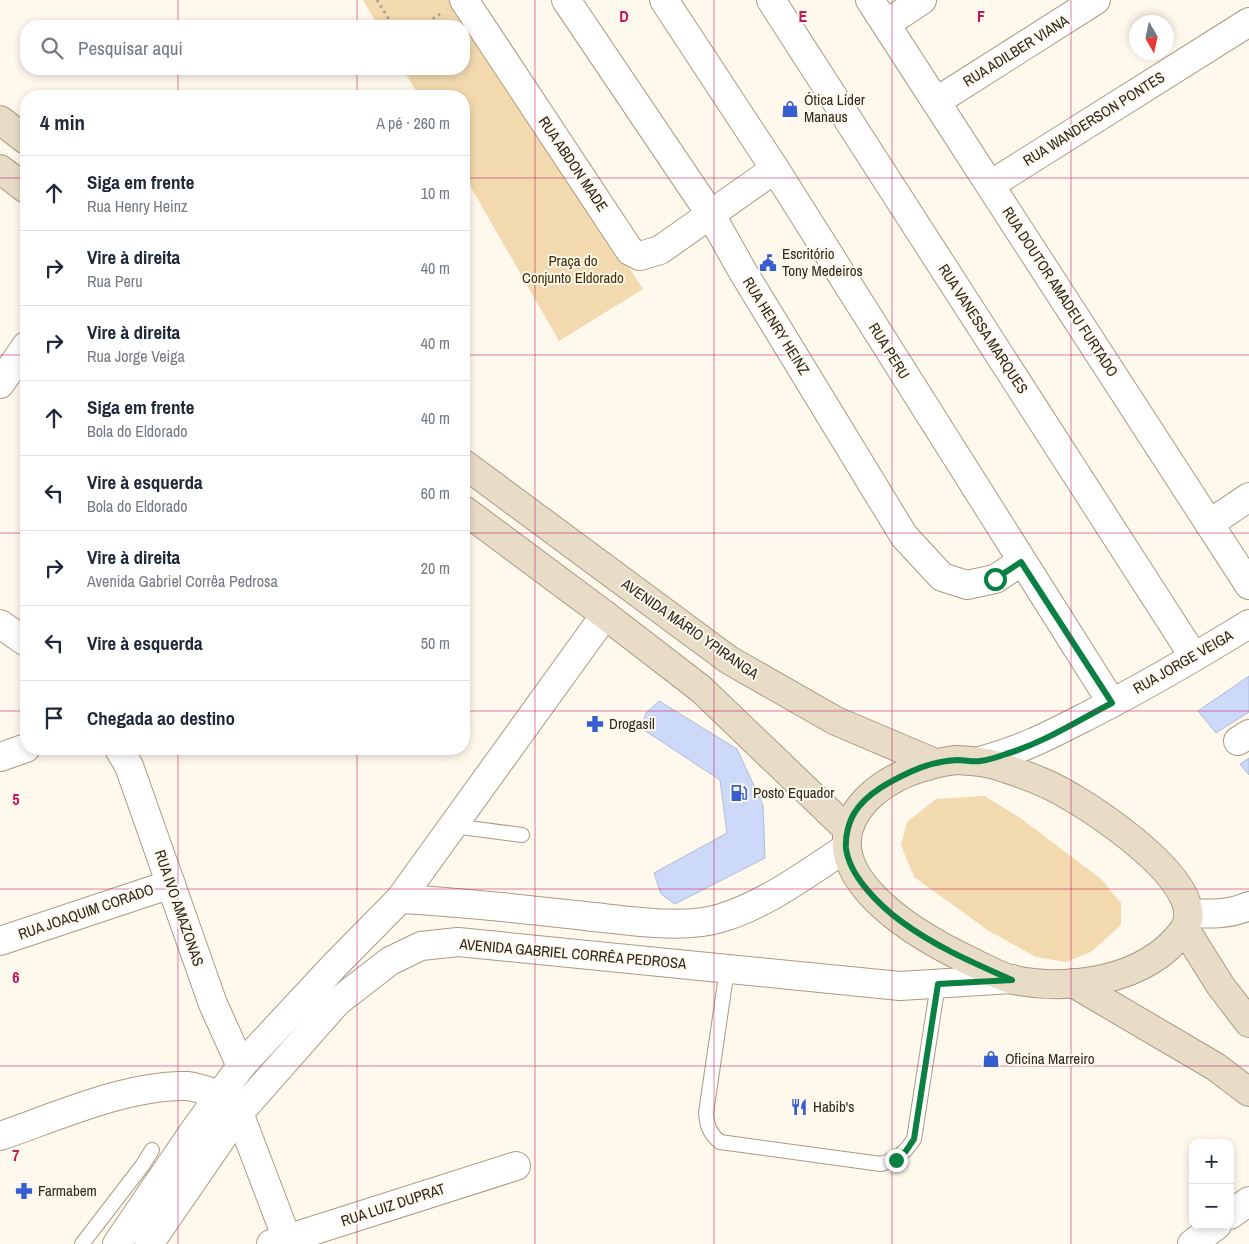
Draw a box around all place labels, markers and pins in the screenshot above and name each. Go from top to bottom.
place label: Ótica Líder Manaus [804,89,865,127]
shop icon: Ótica Líder Manaus [780,99,800,119]
place label: Escritório Tony Medeiros [782,243,863,281]
public building icon: Escritório Tony Medeiros [758,253,778,273]
place label: Drogasil [609,713,655,734]
pharmacy icon: Drogasil [585,714,605,734]
place label: Posto Equador [753,782,834,803]
fuel station icon: Posto Equador [729,783,749,803]
place label: Oficina Marreiro [1005,1048,1095,1069]
shop icon: Oficina Marreiro [981,1049,1001,1069]
place label: Habib's [813,1096,854,1117]
restaurant icon: Habib's [789,1097,809,1117]
place label: Farmabem [38,1180,97,1201]
pharmacy icon: Farmabem [14,1181,34,1201]

